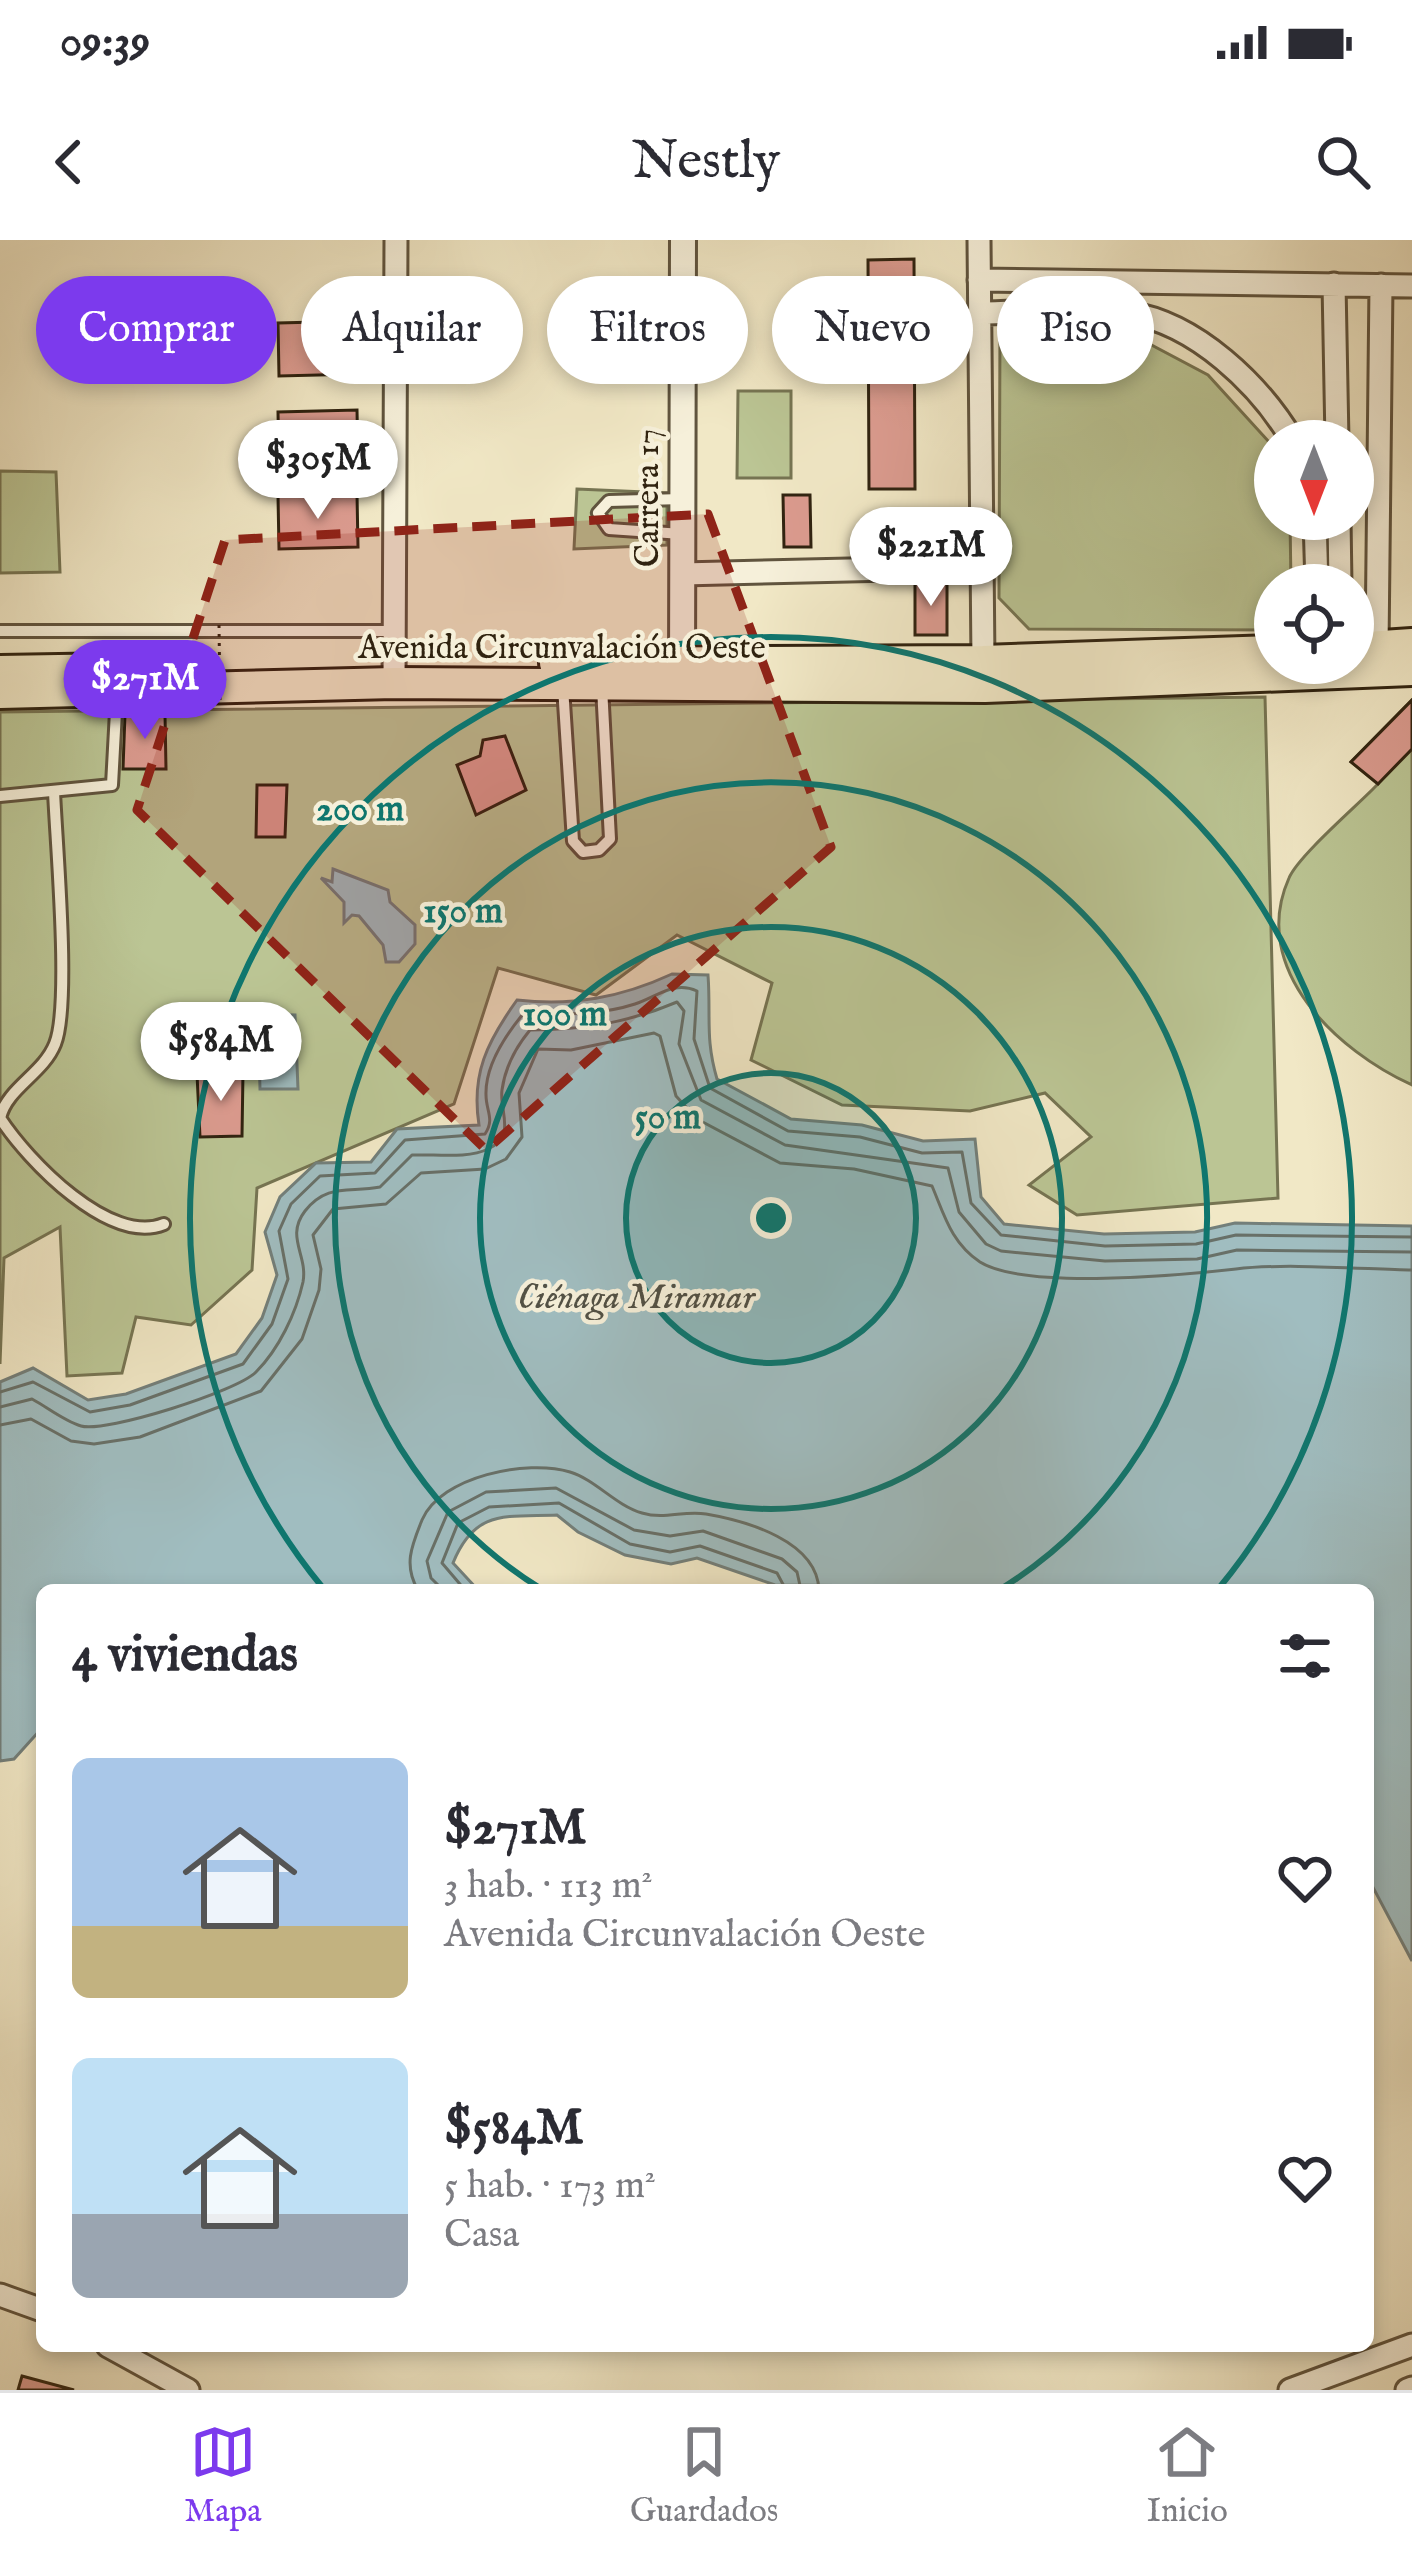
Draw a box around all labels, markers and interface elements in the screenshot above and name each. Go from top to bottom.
text: 09:39 [60,14,150,71]
text: Nestly [632,128,780,197]
icon: back [36,129,102,195]
icon: search [1310,129,1376,195]
chip: Comprar [36,276,277,384]
chip: Alquilar [301,276,523,384]
chip: Filtros [547,276,748,384]
chip: Nuevo [772,276,973,384]
chip: Piso [997,276,1154,384]
pin: $305M [234,420,402,522]
north arrow [1254,420,1374,540]
map controls [1254,420,1374,684]
street label: Carrera 17 [628,429,670,567]
text: $305M [265,434,371,483]
pin: $221M [847,507,1015,609]
text: $221M [876,521,986,570]
button: locate [1254,564,1374,684]
street label: Avenida Circunvalación Oeste [357,628,766,670]
pin: $271M [61,640,229,742]
text: $271M [91,654,199,703]
text: 200 m [316,787,404,833]
text: 150 m [423,889,503,935]
text: 100 m [523,992,607,1038]
pin: $584M [137,1002,305,1104]
text: $584M [168,1016,274,1065]
text: 50 m [635,1095,701,1141]
centre of rings [750,1197,792,1239]
water label: Ciénaga Miramar [517,1275,756,1321]
icon: filters [1272,1623,1338,1689]
text: 4 viviendas [72,1624,298,1689]
text: $271M [444,1797,586,1862]
icon: home [168,1806,312,1950]
icon: heart [1272,1845,1338,1911]
text: 3 hab. · 113 m² [444,1862,653,1911]
text: Avenida Circunvalación Oeste [444,1911,925,1960]
text: $584M [444,2097,584,2162]
icon: home [168,2106,312,2250]
icon: heart [1272,2145,1338,2211]
text: 5 hab. · 173 m² [444,2162,656,2211]
text: Casa [444,2211,519,2260]
tab: Mapa [184,2419,262,2533]
tab: Guardados [630,2419,778,2533]
tab: Inicio [1147,2419,1228,2533]

